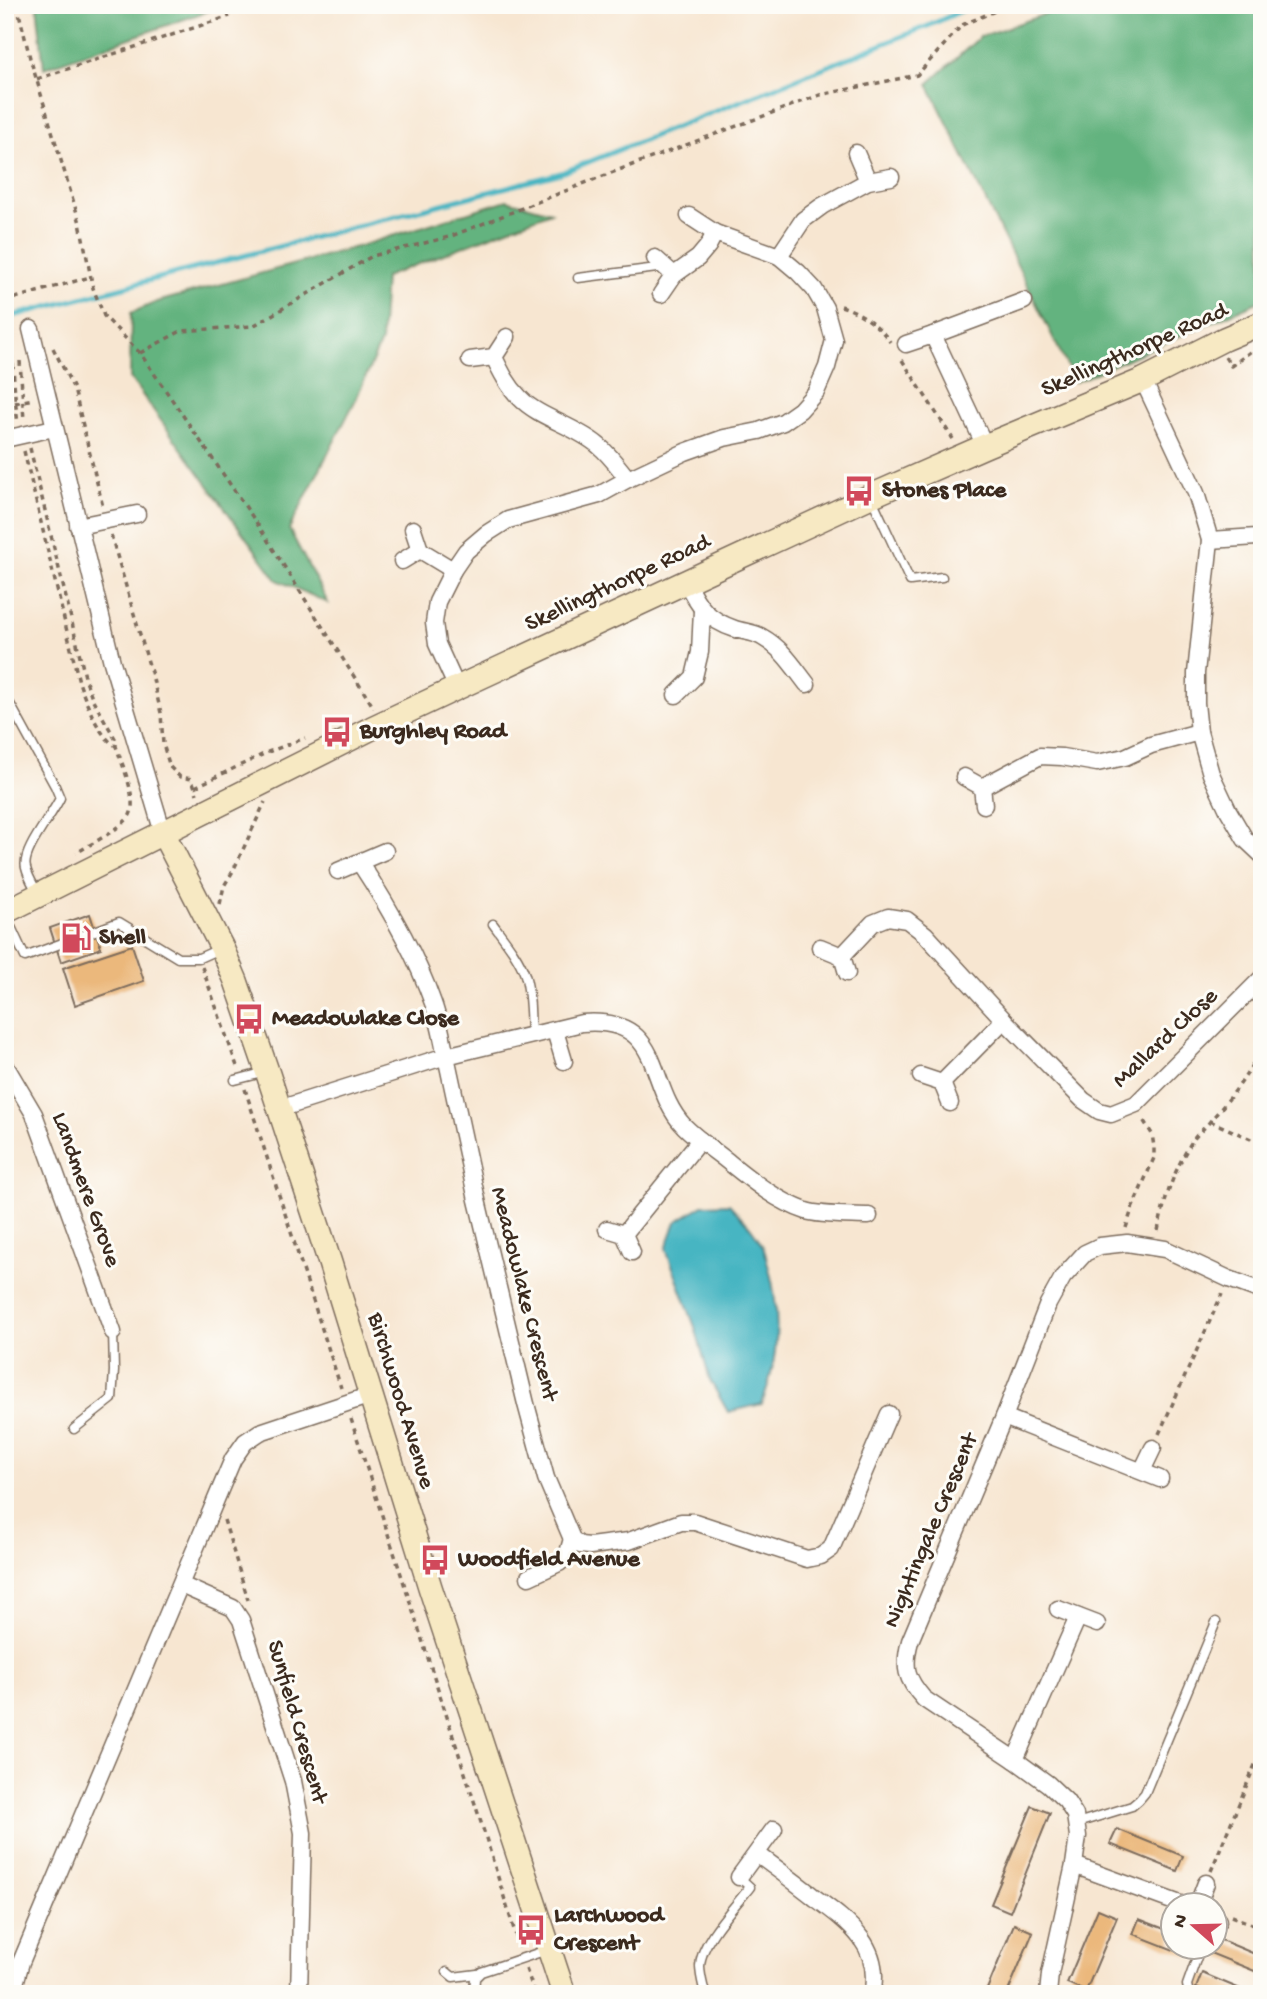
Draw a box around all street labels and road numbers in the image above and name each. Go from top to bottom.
street label: Skellingthorpe Road [1037,296,1234,405]
street label: Skellingthorpe Road [521,528,717,640]
street label: Mallard Close [1107,982,1225,1095]
street label: Landmere Grove [44,1109,127,1272]
street label: Meadowlake Crescent [482,1184,564,1406]
street label: Birchwood Avenue [359,1309,441,1493]
street label: Nightingale Crescent [878,1427,987,1633]
street label: Sunfield Crescent [259,1637,334,1809]

